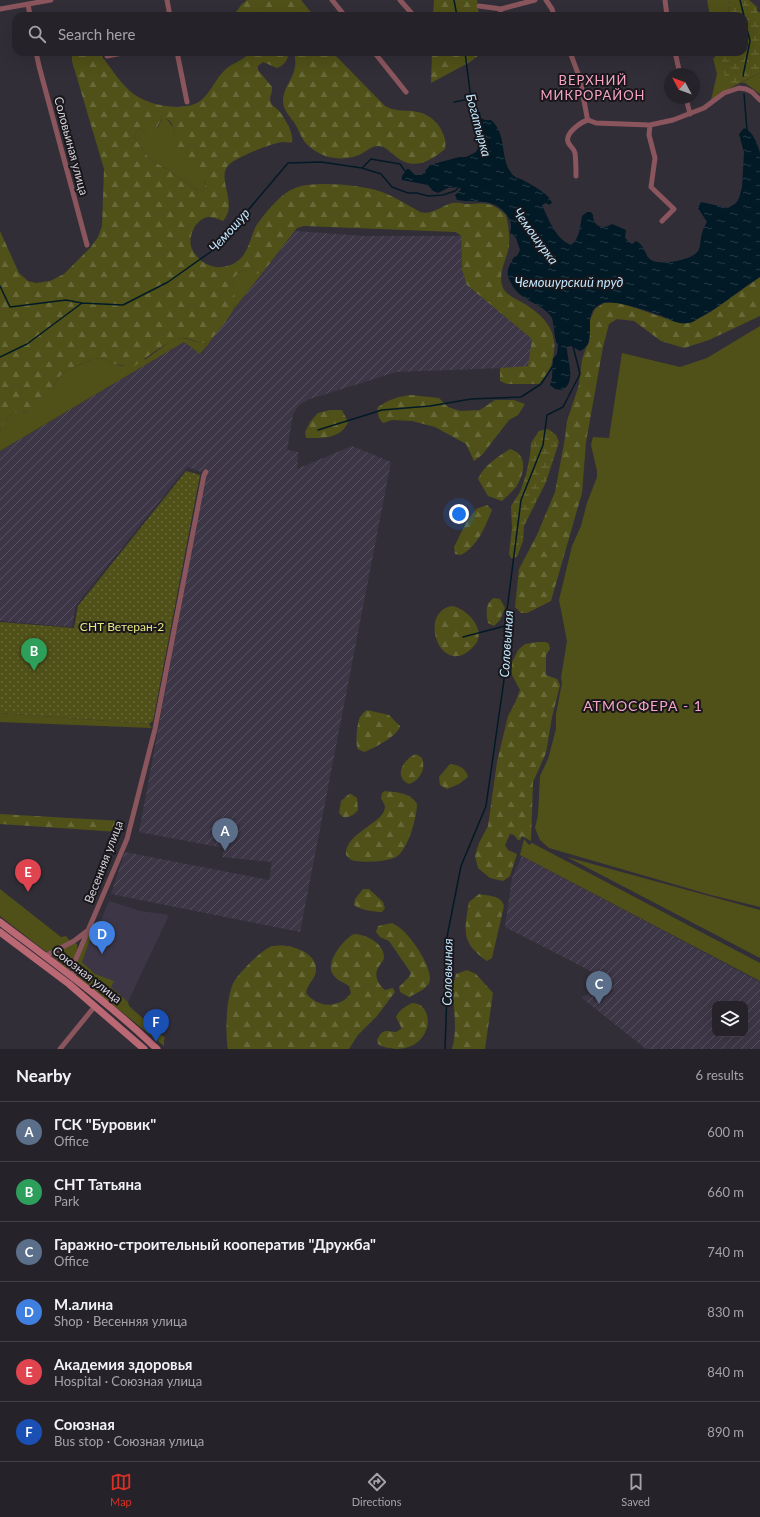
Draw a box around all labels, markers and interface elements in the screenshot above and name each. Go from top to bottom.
search box [12,12,748,56]
icon: search [26,23,48,45]
text: Search here [58,25,135,43]
north arrow [664,68,700,104]
district label: ВЕРХНИЙ МИКРОРАЙОН [540,72,646,103]
water label: Богатырка [463,92,495,158]
street label: Соловьиная улица [51,95,92,197]
water label: Чемошур [205,205,253,255]
water label: Чемошурка [510,205,562,268]
water label: Чемошурский пруд [515,274,624,290]
your location [449,504,469,524]
water label: Соловьиная [496,610,516,678]
park label: СНТ Ветеран-2 [80,619,164,634]
pin: B [21,638,47,671]
district label: АТМОСФЕРА - 1 [583,697,703,714]
street label: Весенняя улица [81,818,126,905]
pin: A [212,818,238,851]
pin: E [15,859,41,892]
pin: D [89,921,115,954]
water label: Соловьиная [438,938,456,1006]
street label: Союзная улица [50,943,125,1006]
pin: C [586,971,612,1004]
map controls [712,1001,748,1037]
button: layers [712,1001,748,1037]
pin: F [143,1009,169,1042]
text: Nearby [16,1065,71,1086]
text: 6 results [696,1067,744,1083]
text: ГСК "Буровик" [54,1115,156,1133]
text: A [24,1124,34,1140]
text: 600 m [707,1124,744,1140]
text: Office [54,1133,89,1149]
text: СНТ Татьяна [54,1175,142,1193]
text: B [25,1184,33,1200]
text: 660 m [707,1184,744,1200]
text: Park [54,1193,79,1209]
text: Гаражно-строительный кооператив "Дружба" [54,1235,376,1253]
text: C [25,1244,33,1260]
text: 740 m [707,1244,744,1260]
text: Office [54,1253,89,1269]
text: М.алина [54,1295,113,1313]
text: D [24,1304,34,1320]
text: 830 m [707,1304,744,1320]
text: Shop · Весенняя улица [54,1313,187,1329]
text: Академия здоровья [54,1355,192,1373]
text: E [25,1364,33,1380]
text: 840 m [707,1364,744,1380]
text: Hospital · Союзная улица [54,1373,202,1389]
text: Союзная [54,1415,115,1433]
text: F [25,1424,33,1440]
text: 890 m [707,1424,744,1440]
text: Bus stop · Союзная улица [54,1433,204,1449]
tab: Map [110,1471,132,1508]
tab: Directions [352,1471,401,1508]
tab: Saved [621,1471,650,1508]

